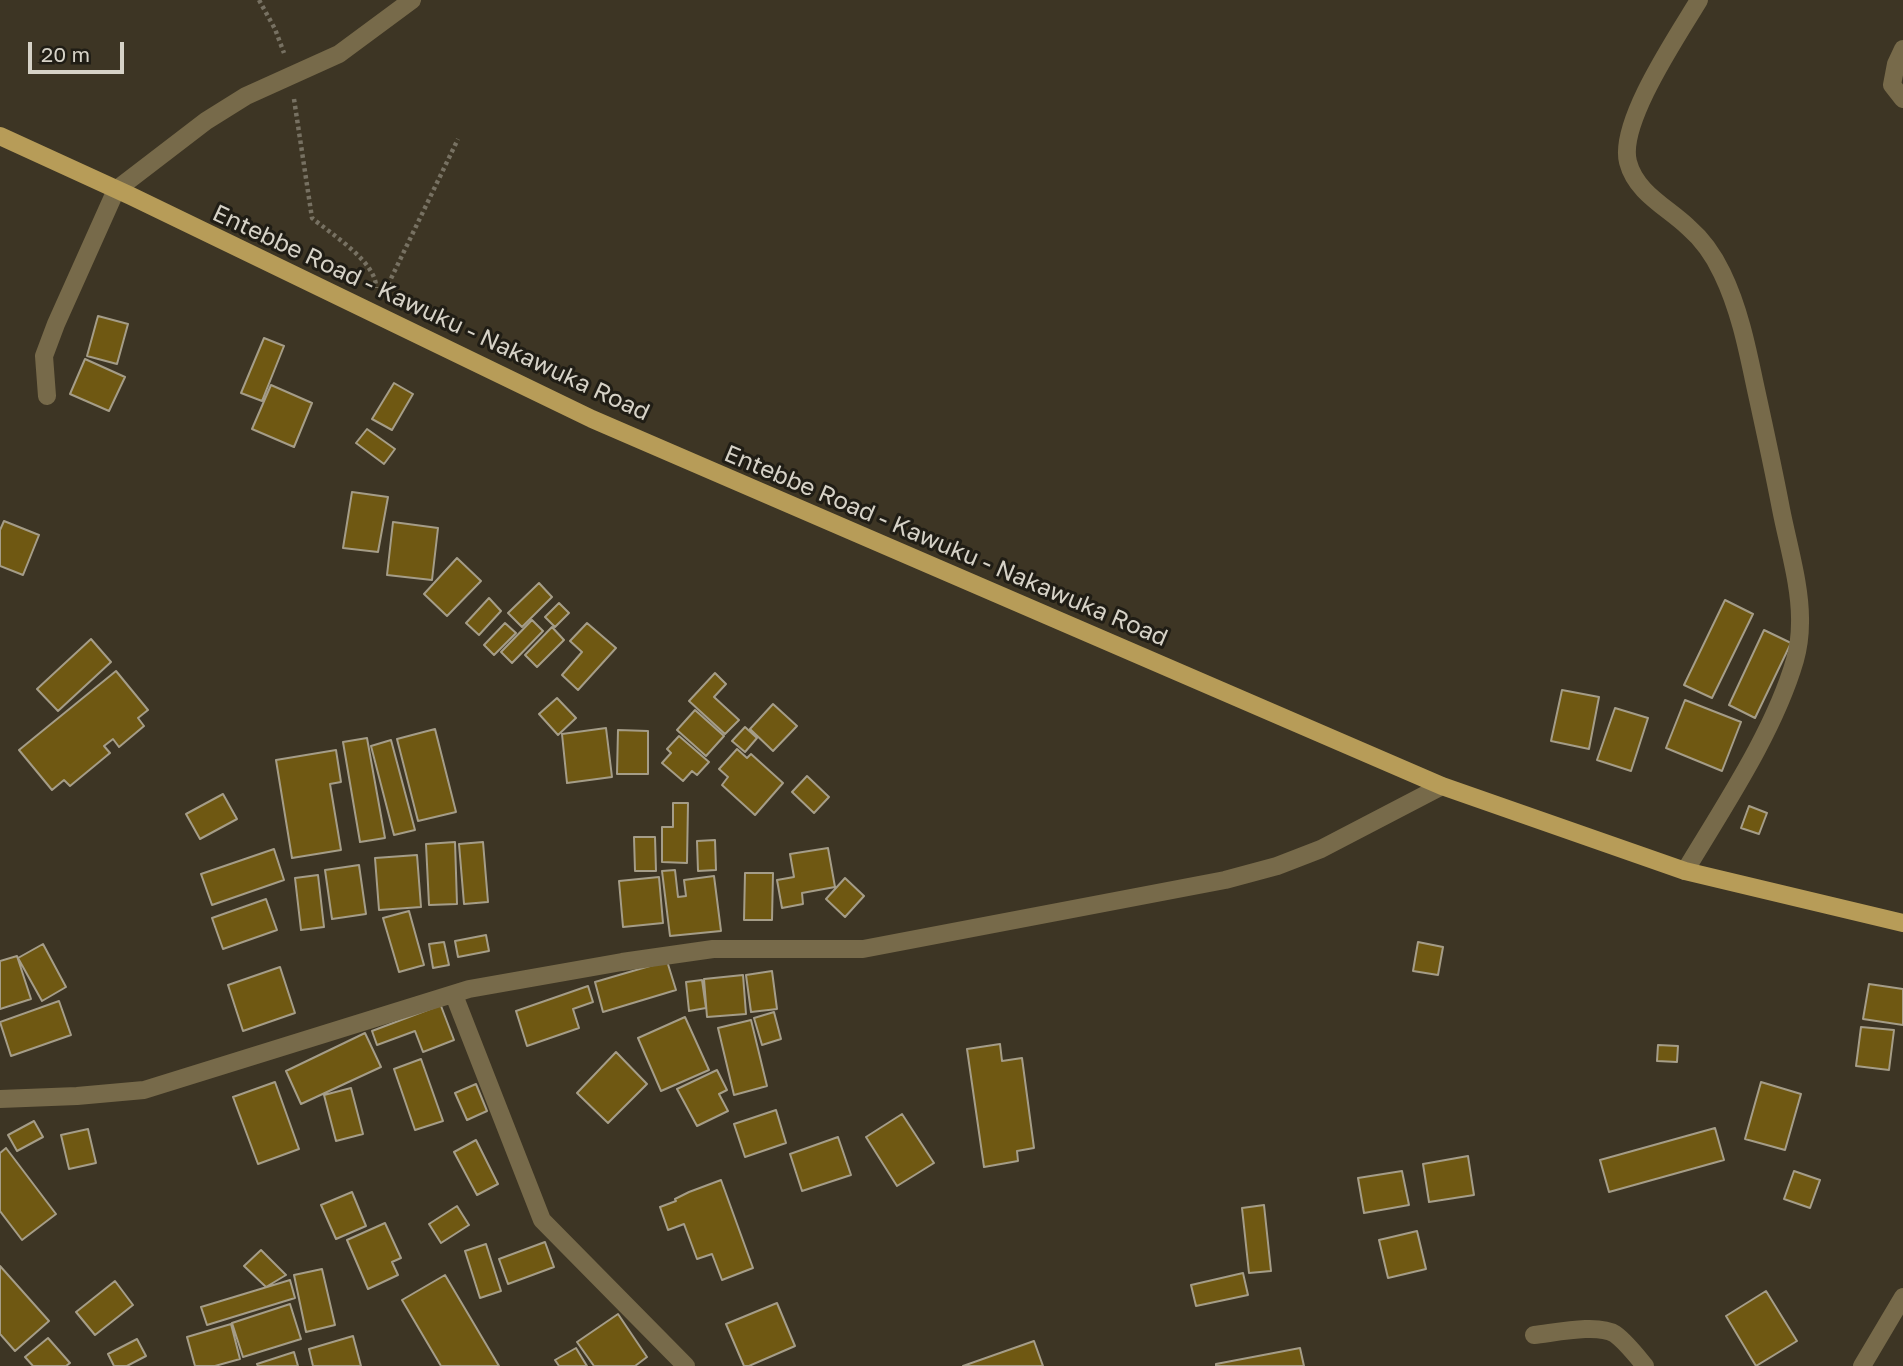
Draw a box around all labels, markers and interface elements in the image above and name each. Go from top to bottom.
scale bar [32,28,128,72]
text: 20 m [41,41,90,67]
street label: Entebbe Road - Kawuku - Nakawuka Road [208,199,654,427]
street label: Entebbe Road - Kawuku - Nakawuka Road [720,439,1172,653]

